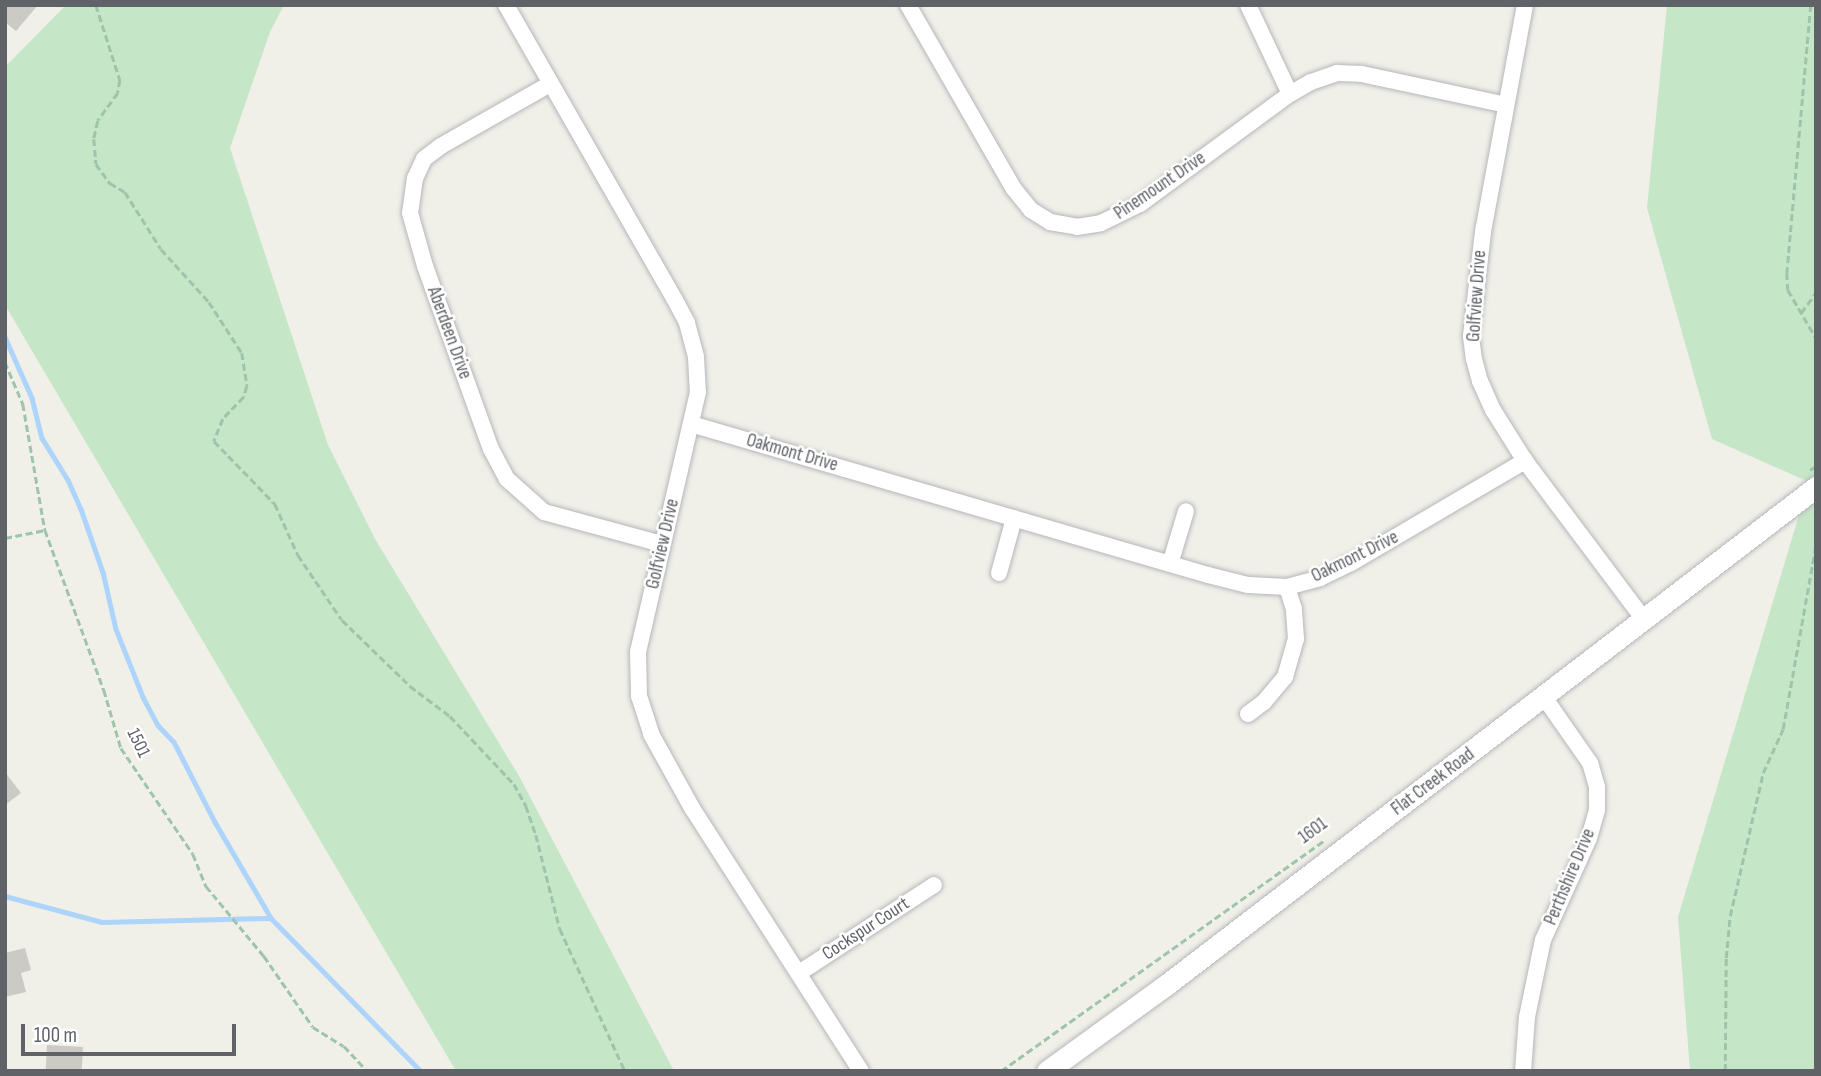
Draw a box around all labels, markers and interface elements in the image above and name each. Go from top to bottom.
street label: Pinemount Drive [1110,147,1210,225]
street label: Golfview Drive [1462,249,1492,343]
street label: Aberdeen Drive [422,284,476,382]
street label: Oakmont Drive [744,429,840,477]
street label: Golfview Drive [642,497,684,591]
street label: Oakmont Drive [1308,526,1402,588]
street label: 1501 [121,725,155,761]
street label: Flat Creek Road [1387,743,1479,821]
street label: 1601 [1294,813,1332,849]
street label: Perthshire Drive [1539,825,1601,929]
street label: Cockspur Court [818,892,914,966]
scale bar [24,1010,240,1054]
text: 100 m [34,1023,77,1048]

